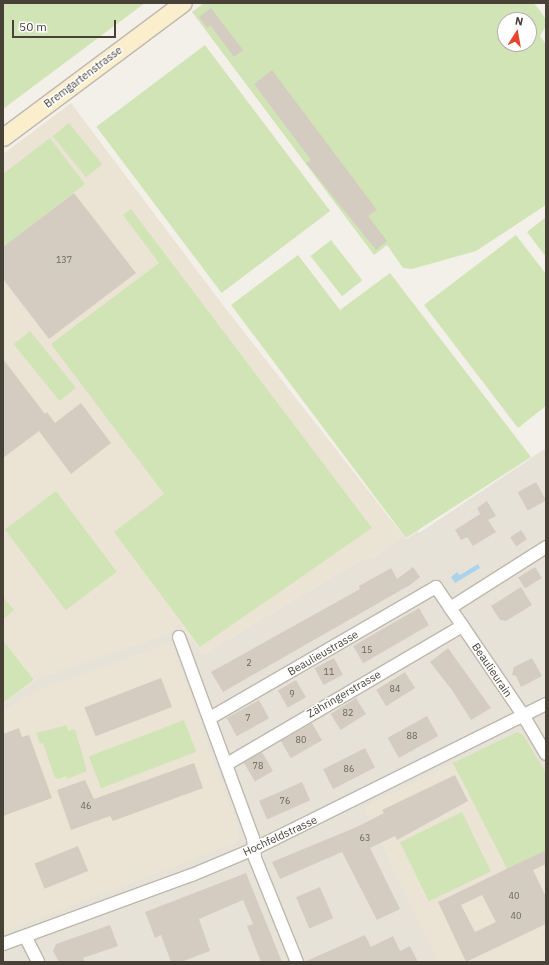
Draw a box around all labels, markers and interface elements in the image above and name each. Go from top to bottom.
scale bar [14,12,118,38]
north arrow [497,12,537,52]
text: N [514,14,524,29]
text: 50 m [19,19,47,34]
street label: Bremgartenstrasse [41,43,125,111]
house number: 137 [56,255,72,265]
street label: Beaulieustrasse [285,628,361,678]
street label: Beaulieurain [469,641,515,699]
house number: 15 [362,645,372,655]
house number: 2 [246,658,252,668]
house number: 11 [324,667,334,677]
street label: Zähringerstrasse [305,668,383,720]
house number: 84 [390,684,400,694]
house number: 9 [289,689,295,699]
house number: 82 [343,708,353,718]
house number: 7 [245,713,251,723]
house number: 88 [407,731,417,741]
house number: 80 [296,735,306,745]
house number: 78 [253,761,263,771]
house number: 86 [344,764,354,774]
house number: 76 [280,796,290,806]
house number: 46 [81,801,91,811]
street label: Hochfeldstrasse [241,813,319,859]
house number: 63 [360,833,370,843]
house number: 40 [509,891,519,901]
house number: 40 [511,911,521,921]

